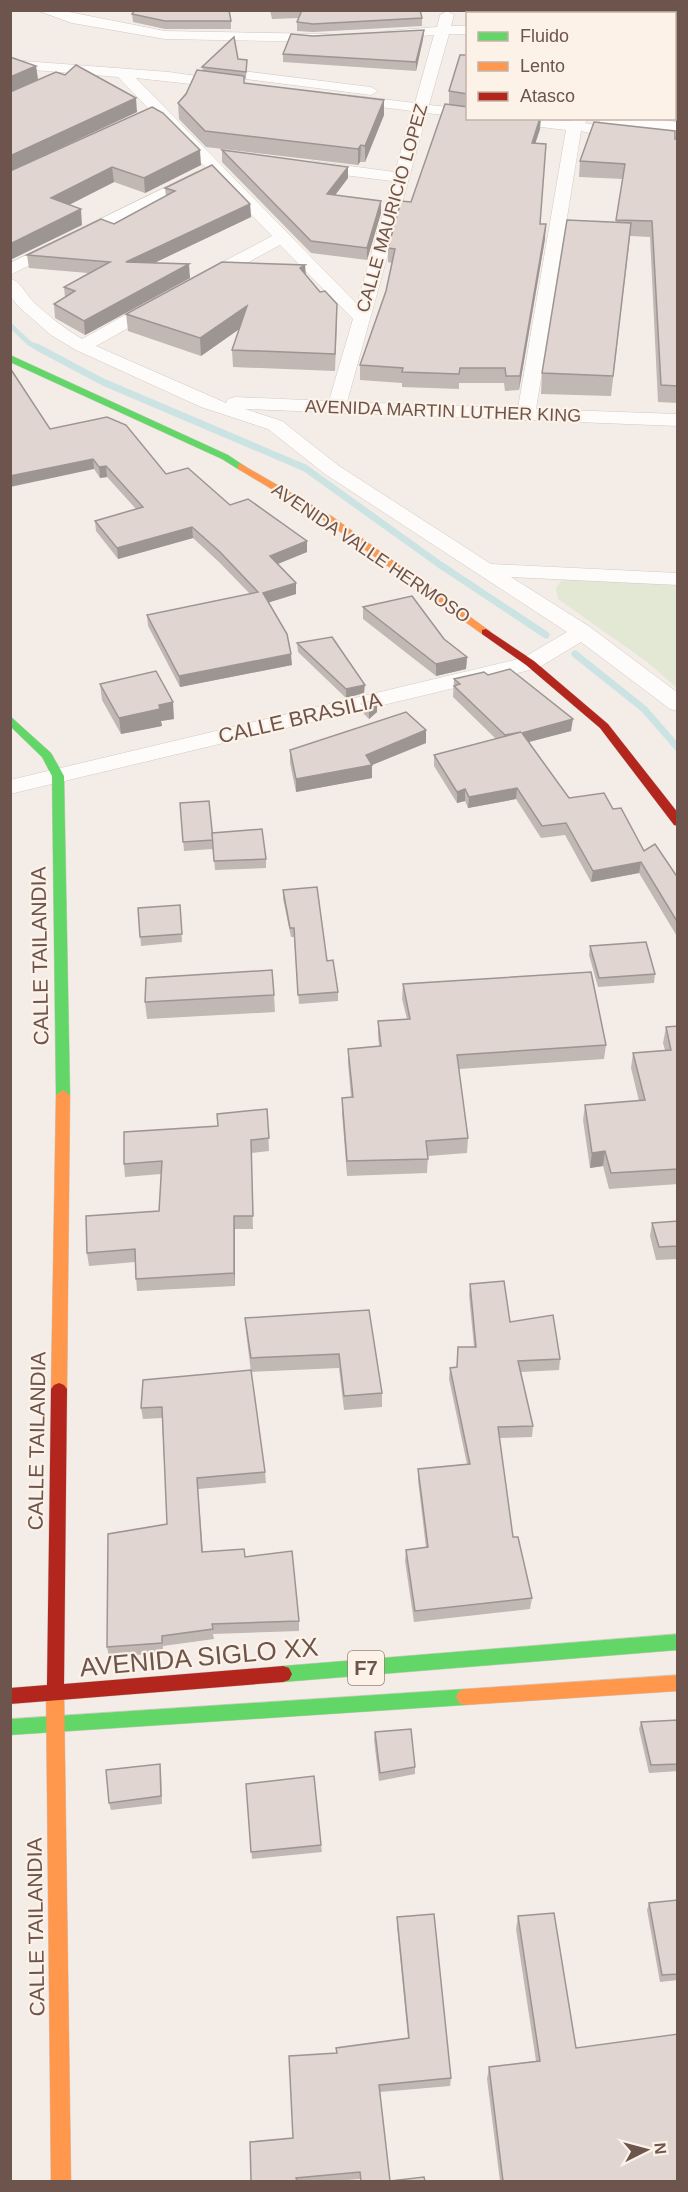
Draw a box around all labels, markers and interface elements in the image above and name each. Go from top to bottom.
legend [466,12,676,120]
text: Fluido [520,26,569,46]
text: Lento [520,56,565,76]
text: Atasco [520,86,575,106]
street label: CALLE MAURICIO LOPEZ [353,101,431,315]
street label: AVENIDA MARTIN LUTHER KING [305,396,581,426]
street label: AVENIDA VALLE HERMOSO [268,479,474,627]
street label: CALLE BRASILIA [216,688,384,747]
street label: CALLE TAILANDIA [26,866,53,1046]
street label: CALLE TAILANDIA [23,1351,50,1531]
street label: AVENIDA SIGLO XX [78,1632,320,1682]
road number: F7 [348,1651,384,1685]
street label: CALLE TAILANDIA [22,1837,49,2017]
north arrow [616,2120,676,2180]
text: N [651,2142,669,2155]

